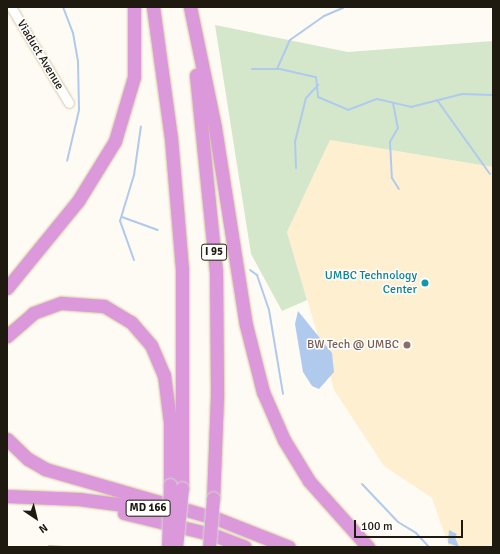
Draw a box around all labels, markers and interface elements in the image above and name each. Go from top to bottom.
street label: Viaduct Avenue [13,17,67,93]
road number: I 95 [201,243,227,261]
place label: UMBC Technology Center [325,269,417,297]
marker: UMBC Technology Center [420,278,430,288]
place label: BW Tech @ UMBC [307,338,399,352]
marker: BW Tech @ UMBC [402,340,412,350]
north arrow [16,498,56,538]
road number: MD 166 [125,499,171,517]
scale bar [356,512,465,538]
text: 100 m [361,519,393,534]
text: N [36,521,50,536]

